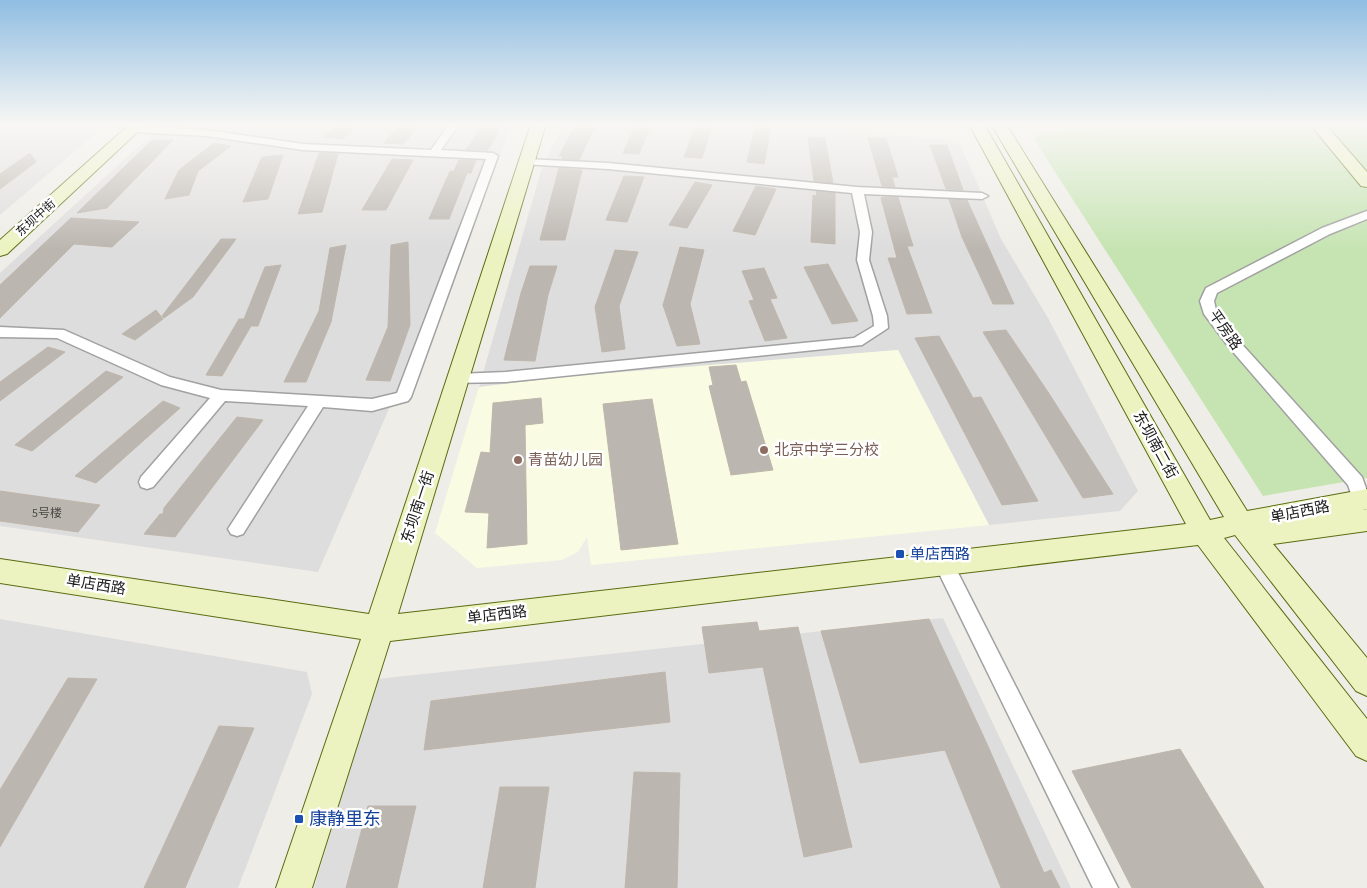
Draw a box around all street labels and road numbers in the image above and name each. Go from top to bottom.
street label: 东坝中街 [12,196,60,240]
street label: 平房路 [1203,306,1247,354]
street label: 东坝南二街 [1128,407,1182,483]
street label: 东坝南一街 [396,468,440,546]
street label: 单店西路 [1269,496,1331,528]
street label: 单店西路 [65,570,127,600]
street label: 单店西路 [466,601,528,629]

